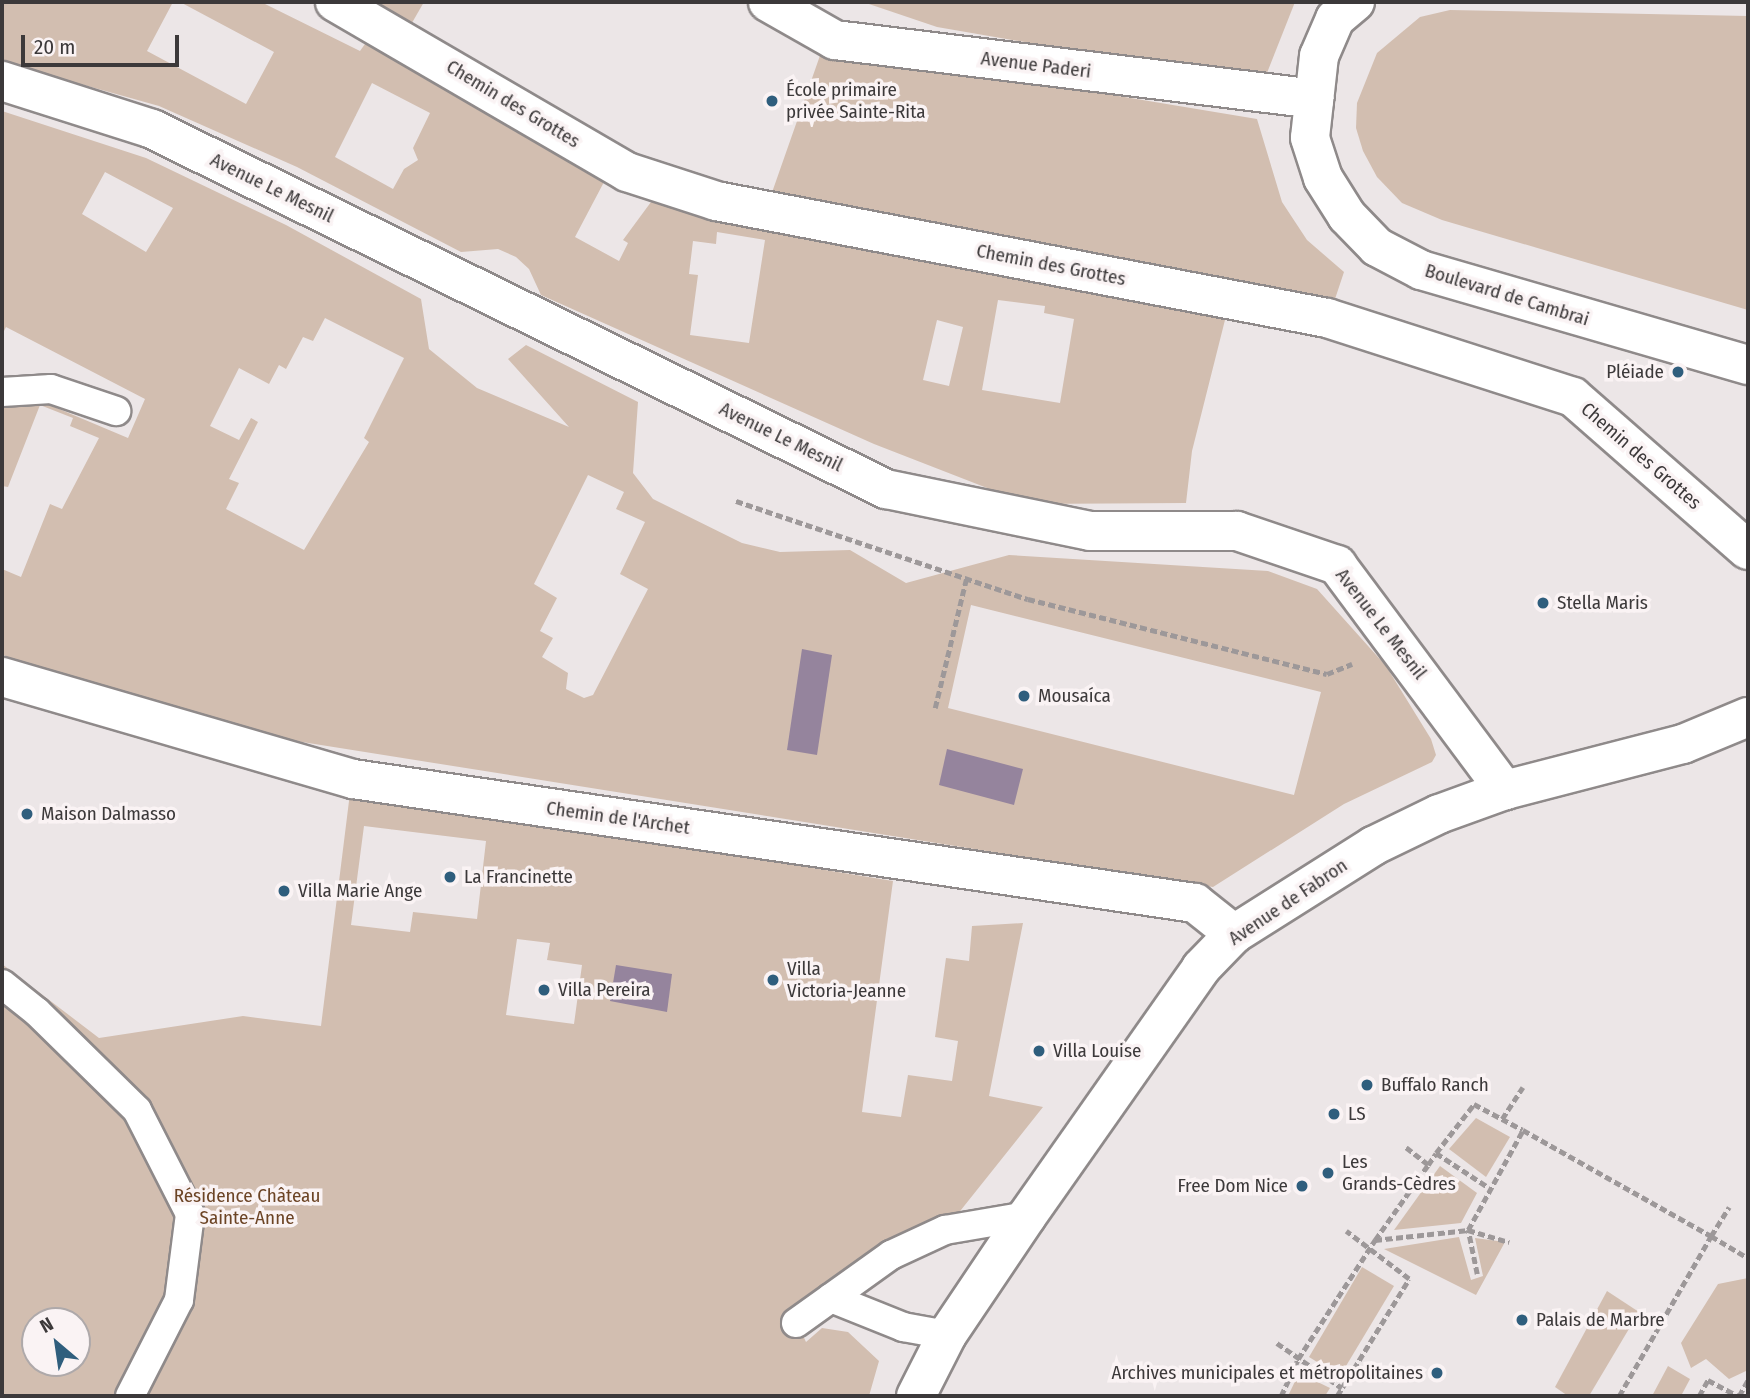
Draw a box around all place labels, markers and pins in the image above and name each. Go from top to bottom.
place label: École primaire privée Sainte-Rita [786,79,926,123]
marker: École primaire privée Sainte-Rita [764,93,780,109]
place label: Pléiade [1606,361,1664,383]
marker: Pléiade [1670,364,1686,380]
place label: Stella Maris [1557,592,1648,614]
marker: Stella Maris [1535,595,1551,611]
place label: Mousaíca [1038,685,1111,707]
marker: Mousaíca [1016,688,1032,704]
place label: Maison Dalmasso [41,803,176,825]
marker: Maison Dalmasso [19,806,35,822]
place label: La Francinette [464,866,573,888]
marker: La Francinette [442,869,458,885]
place label: Villa Marie Ange [298,880,422,902]
marker: Villa Marie Ange [276,883,292,899]
place label: Villa Victoria-Jeanne [787,958,906,1002]
marker: Villa Victoria-Jeanne [765,972,781,988]
place label: Villa Pereira [558,979,651,1001]
marker: Villa Pereira [536,982,552,998]
place label: Villa Louise [1053,1040,1141,1062]
marker: Villa Louise [1031,1043,1047,1059]
place label: Buffalo Ranch [1381,1074,1489,1096]
marker: Buffalo Ranch [1359,1077,1375,1093]
place label: LS [1348,1103,1366,1125]
marker: LS [1326,1106,1342,1122]
place label: Les Grands-Cèdres [1342,1151,1456,1195]
marker: Les Grands-Cèdres [1320,1165,1336,1181]
place label: Free Dom Nice [1177,1175,1288,1197]
marker: Free Dom Nice [1294,1178,1310,1194]
place label: Palais de Marbre [1536,1309,1665,1331]
marker: Palais de Marbre [1514,1312,1530,1328]
place label: Archives municipales et métropolitaines [1111,1362,1423,1384]
marker: Archives municipales et métropolitaines [1429,1365,1445,1381]

